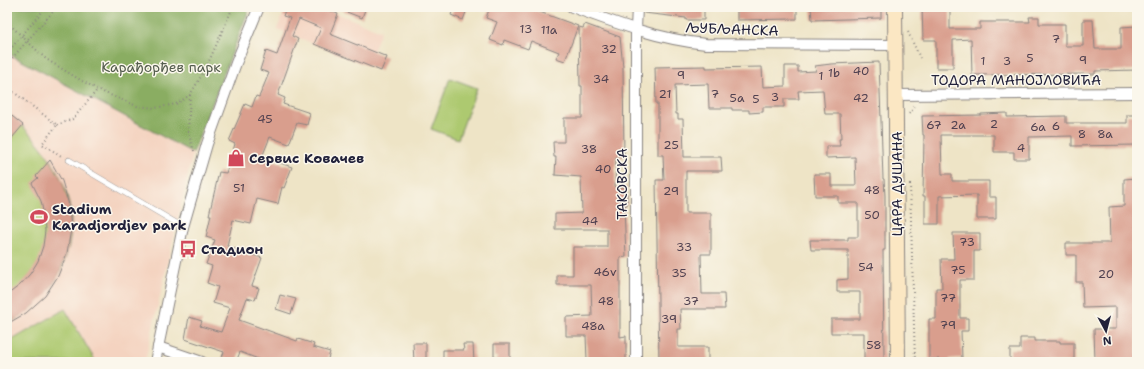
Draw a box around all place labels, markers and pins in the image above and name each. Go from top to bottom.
shop icon: Сервис Ковачев [226,148,246,168]
place label: Сервис Ковачев [249,149,364,167]
place label: Stadium Karadjordjev park [52,200,187,234]
sports icon: Stadium Karadjordjev park [29,207,49,227]
bus stop icon: Стадион [178,239,198,259]
place label: Стадион [201,240,263,258]

